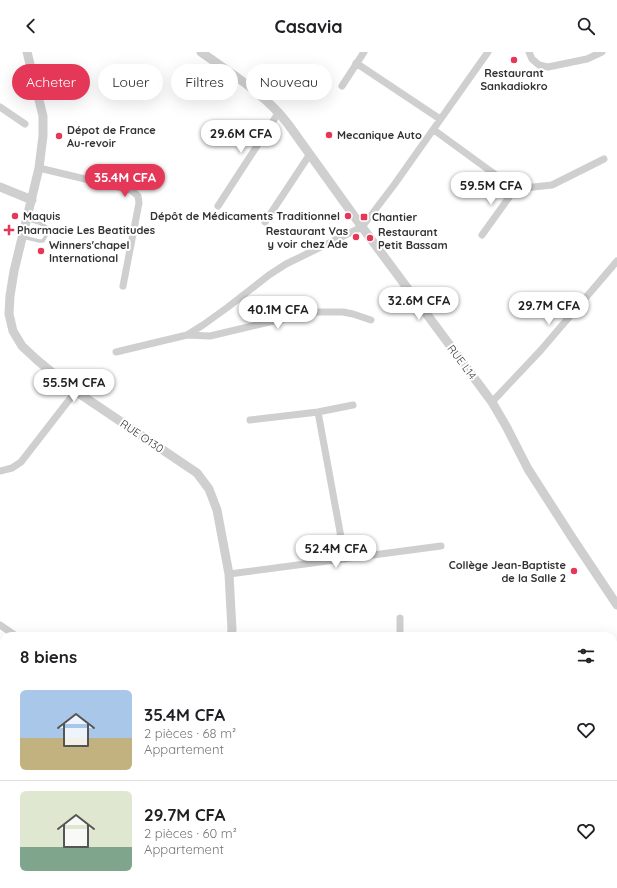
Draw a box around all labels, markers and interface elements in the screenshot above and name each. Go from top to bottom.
icon: back [20,15,42,37]
text: Casavia [274,15,343,38]
icon: search [575,15,597,37]
marker: Restaurant Sankadiokro [509,55,519,65]
chip: Acheter [12,64,90,100]
chip: Louer [98,64,163,100]
chip: Filtres [171,64,238,100]
chip: Nouveau [246,64,332,100]
place label: Restaurant Sankadiokro [480,66,548,93]
pin: 29.6M CFA [195,120,287,154]
place label: Dépot de France Au-revoir [67,123,156,150]
text: 29.6M CFA [210,125,272,141]
place label: Mecanique Auto [337,128,422,142]
marker: Mecanique Auto [324,130,334,140]
marker: Dépot de France Au-revoir [54,131,64,141]
pin: 35.4M CFA [79,164,171,198]
text: 35.4M CFA [94,169,156,185]
pin: 59.5M CFA [445,172,537,206]
text: 59.5M CFA [460,177,522,193]
place label: Maquis [23,209,60,223]
place label: Dépôt de Médicaments Traditionnel [150,209,340,223]
place label: Chantier [372,210,417,224]
marker: Maquis [10,211,20,221]
marker: Dépôt de Médicaments Traditionnel [343,211,353,221]
marker: Chantier [359,212,369,222]
place label: Pharmacie Les Beatitudes [17,223,155,237]
place label: Restaurant Vas y voir chez Ade [266,224,349,251]
marker: Pharmacie Les Beatitudes [4,225,14,235]
place label: Restaurant Petit Bassam [378,225,448,252]
marker: Restaurant Vas y voir chez Ade [351,232,361,242]
marker: Restaurant Petit Bassam [365,233,375,243]
place label: Winners'chapel International [49,238,129,265]
marker: Winners'chapel International [36,246,46,256]
pin: 32.6M CFA [373,287,465,321]
text: 32.6M CFA [388,292,450,308]
pin: 29.7M CFA [503,292,595,326]
pin: 40.1M CFA [232,296,324,330]
text: 29.7M CFA [518,297,580,313]
text: 40.1M CFA [248,301,308,317]
street label: RUE L14 [444,342,480,382]
pin: 55.5M CFA [28,369,120,403]
text: 55.5M CFA [43,374,105,390]
street label: RUE O130 [118,416,166,456]
pin: 52.4M CFA [290,535,382,569]
text: 52.4M CFA [304,540,368,556]
place label: Collège Jean-Baptiste de la Salle 2 [449,558,567,585]
marker: Collège Jean-Baptiste de la Salle 2 [569,566,579,576]
icon: filters [575,645,597,667]
text: 8 biens [20,646,77,667]
text: 35.4M CFA [144,704,225,725]
icon: home [52,706,100,754]
icon: heart [575,719,597,741]
text: 2 pièces · 68 m² [144,725,236,741]
text: Appartement [144,741,224,757]
text: 29.7M CFA [144,804,225,825]
icon: home [52,807,100,855]
icon: heart [575,820,597,842]
text: 2 pièces · 60 m² [144,825,237,841]
text: Appartement [144,841,224,857]

